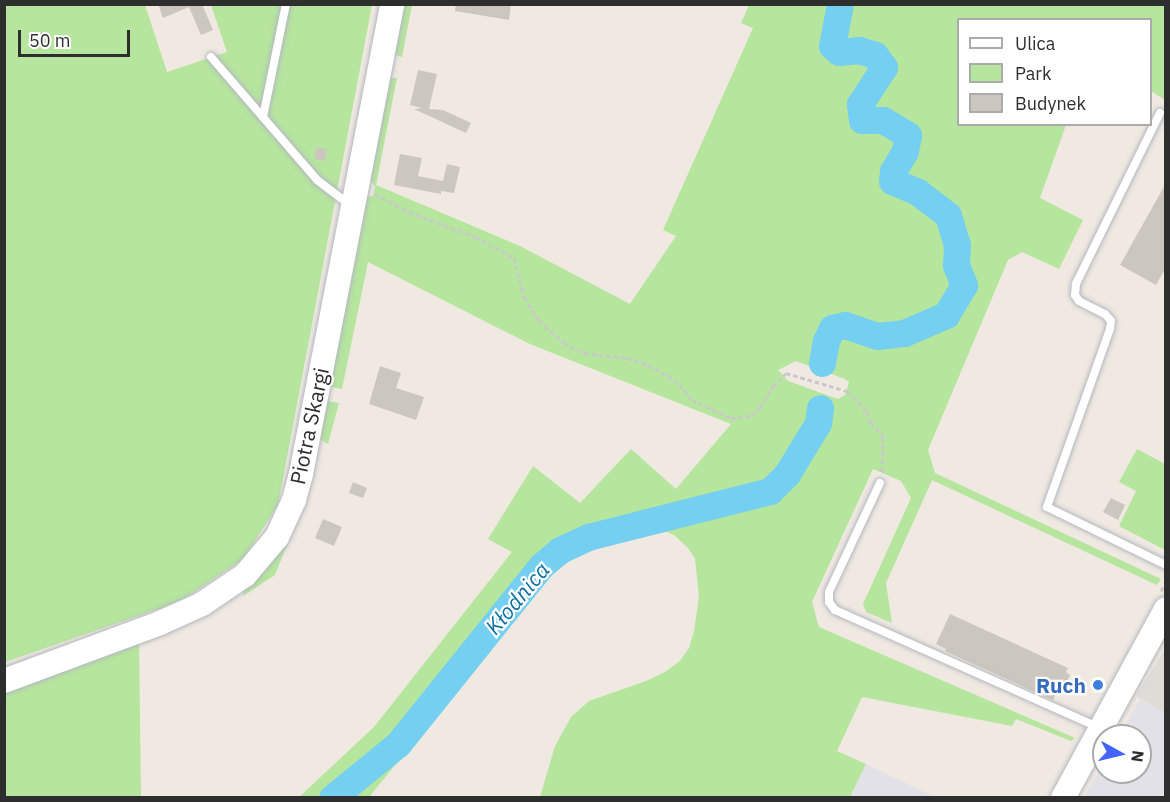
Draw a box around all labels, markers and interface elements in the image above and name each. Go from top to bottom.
scale bar [21,18,134,56]
legend [957,18,1152,126]
text: 50 m [29,29,71,52]
text: Ulica [1015,32,1055,55]
text: Park [1015,62,1051,85]
text: Budynek [1015,92,1086,115]
street label: Piotra Skargi [284,365,334,487]
water label: Kłodnica [479,557,555,639]
place label: Ruch [1036,672,1086,698]
marker: Ruch [1091,678,1105,692]
north arrow [1092,724,1152,784]
text: N [1127,749,1149,763]

